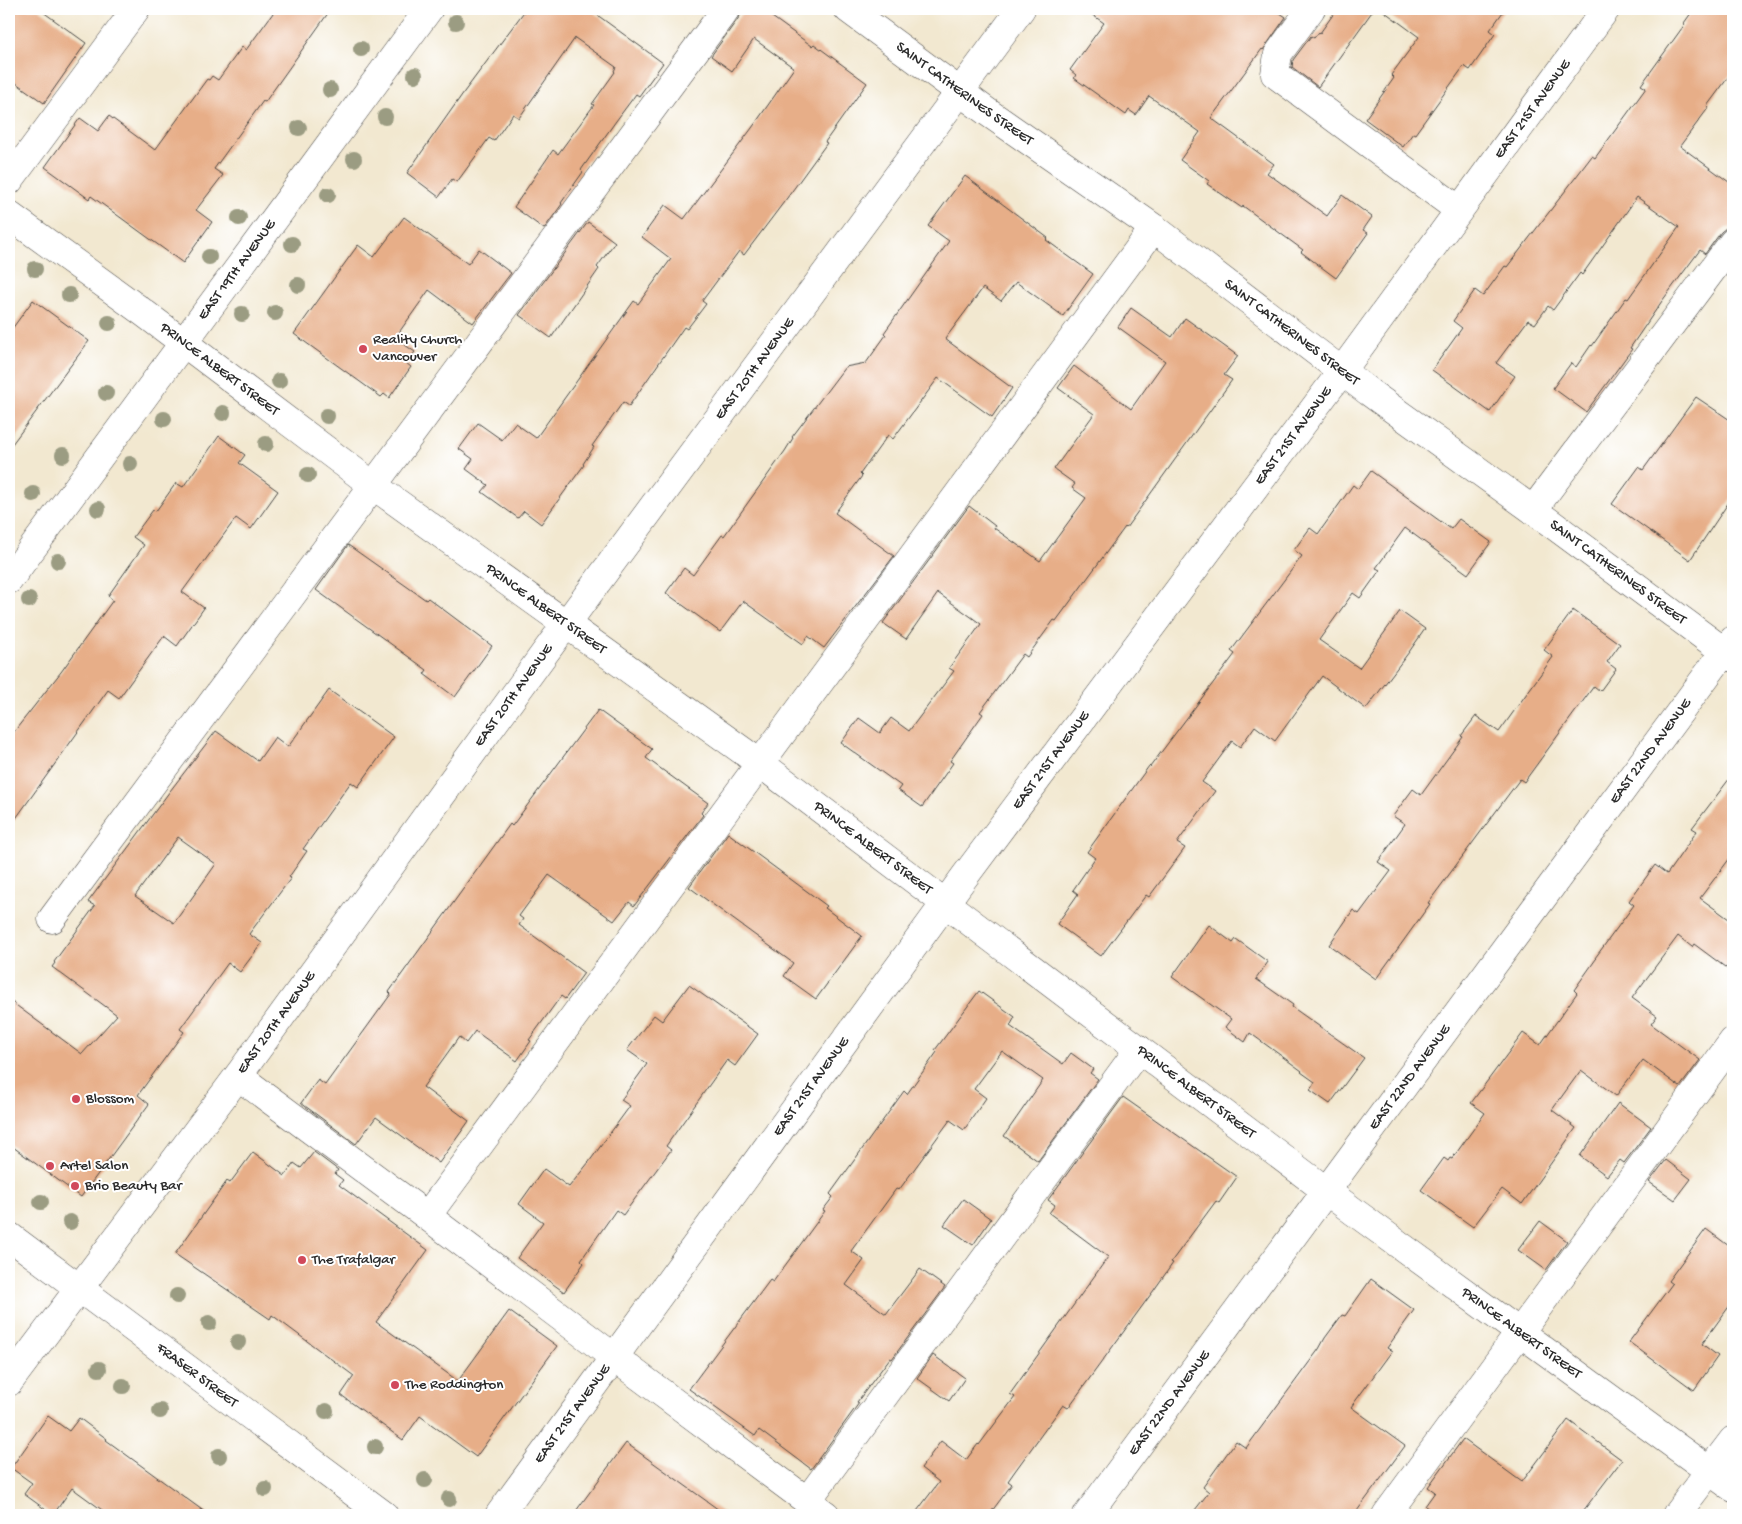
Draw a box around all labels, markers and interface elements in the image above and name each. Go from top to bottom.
street label: SAINT CATHERINES STREET [892,38,1037,151]
street label: EAST 21ST AVENUE [1491,56,1575,163]
street label: EAST 19TH AVENUE [194,216,280,324]
street label: SAINT CATHERINES STREET [1220,275,1364,391]
street label: EAST 20TH AVENUE [711,314,799,424]
street label: PRINCE ALBERT STREET [155,318,283,421]
place label: Reality Church Vancouver [372,331,462,366]
marker: Reality Church Vancouver [357,343,369,355]
street label: EAST 21ST AVENUE [1251,383,1337,489]
street label: SAINT CATHERINES STREET [1546,516,1690,630]
street label: PRINCE ALBERT STREET [481,559,611,659]
street label: EAST 20TH AVENUE [470,640,557,751]
street label: EAST 22ND AVENUE [1606,695,1696,808]
street label: EAST 21ST AVENUE [1009,707,1094,813]
street label: PRINCE ALBERT STREET [809,797,937,900]
street label: EAST 20TH AVENUE [233,967,320,1078]
street label: EAST 22ND AVENUE [1365,1020,1455,1134]
street label: EAST 21ST AVENUE [769,1033,854,1140]
street label: PRINCE ALBERT STREET [1132,1041,1260,1144]
place label: Blossom [85,1090,135,1108]
marker: Blossom [70,1093,82,1105]
place label: Artel Salon [60,1157,128,1175]
marker: Artel Salon [44,1160,56,1172]
place label: Brio Beauty Bar [84,1177,183,1195]
marker: Brio Beauty Bar [69,1180,81,1192]
place label: The Trafalgar [311,1251,397,1269]
marker: The Trafalgar [296,1254,308,1266]
street label: PRINCE ALBERT STREET [1457,1283,1586,1384]
street label: FRASER STREET [152,1339,242,1413]
street label: EAST 22ND AVENUE [1125,1346,1215,1460]
street label: EAST 21ST AVENUE [530,1360,615,1467]
place label: The Roddington [404,1376,503,1394]
marker: The Roddington [389,1379,401,1391]

